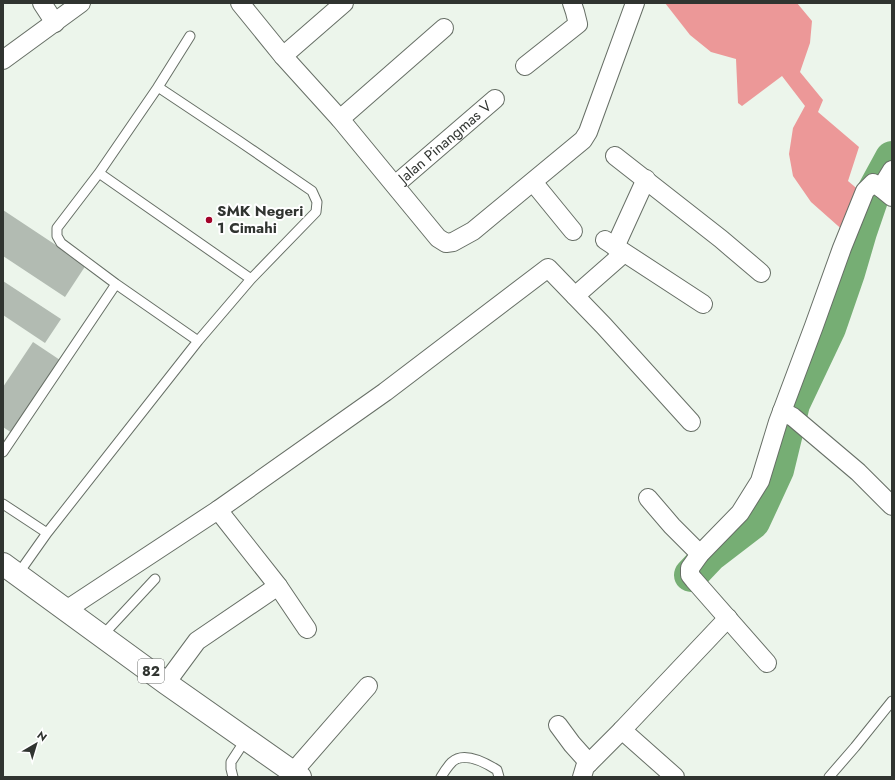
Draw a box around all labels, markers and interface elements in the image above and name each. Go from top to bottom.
street label: Jalan Pinangmas V [392,95,497,190]
place label: SMK Negeri 1 Cimahi [217,200,303,239]
marker: SMK Negeri 1 Cimahi [204,215,214,225]
road number: 82 [138,659,164,683]
north arrow [16,724,56,764]
text: N [34,727,51,745]

